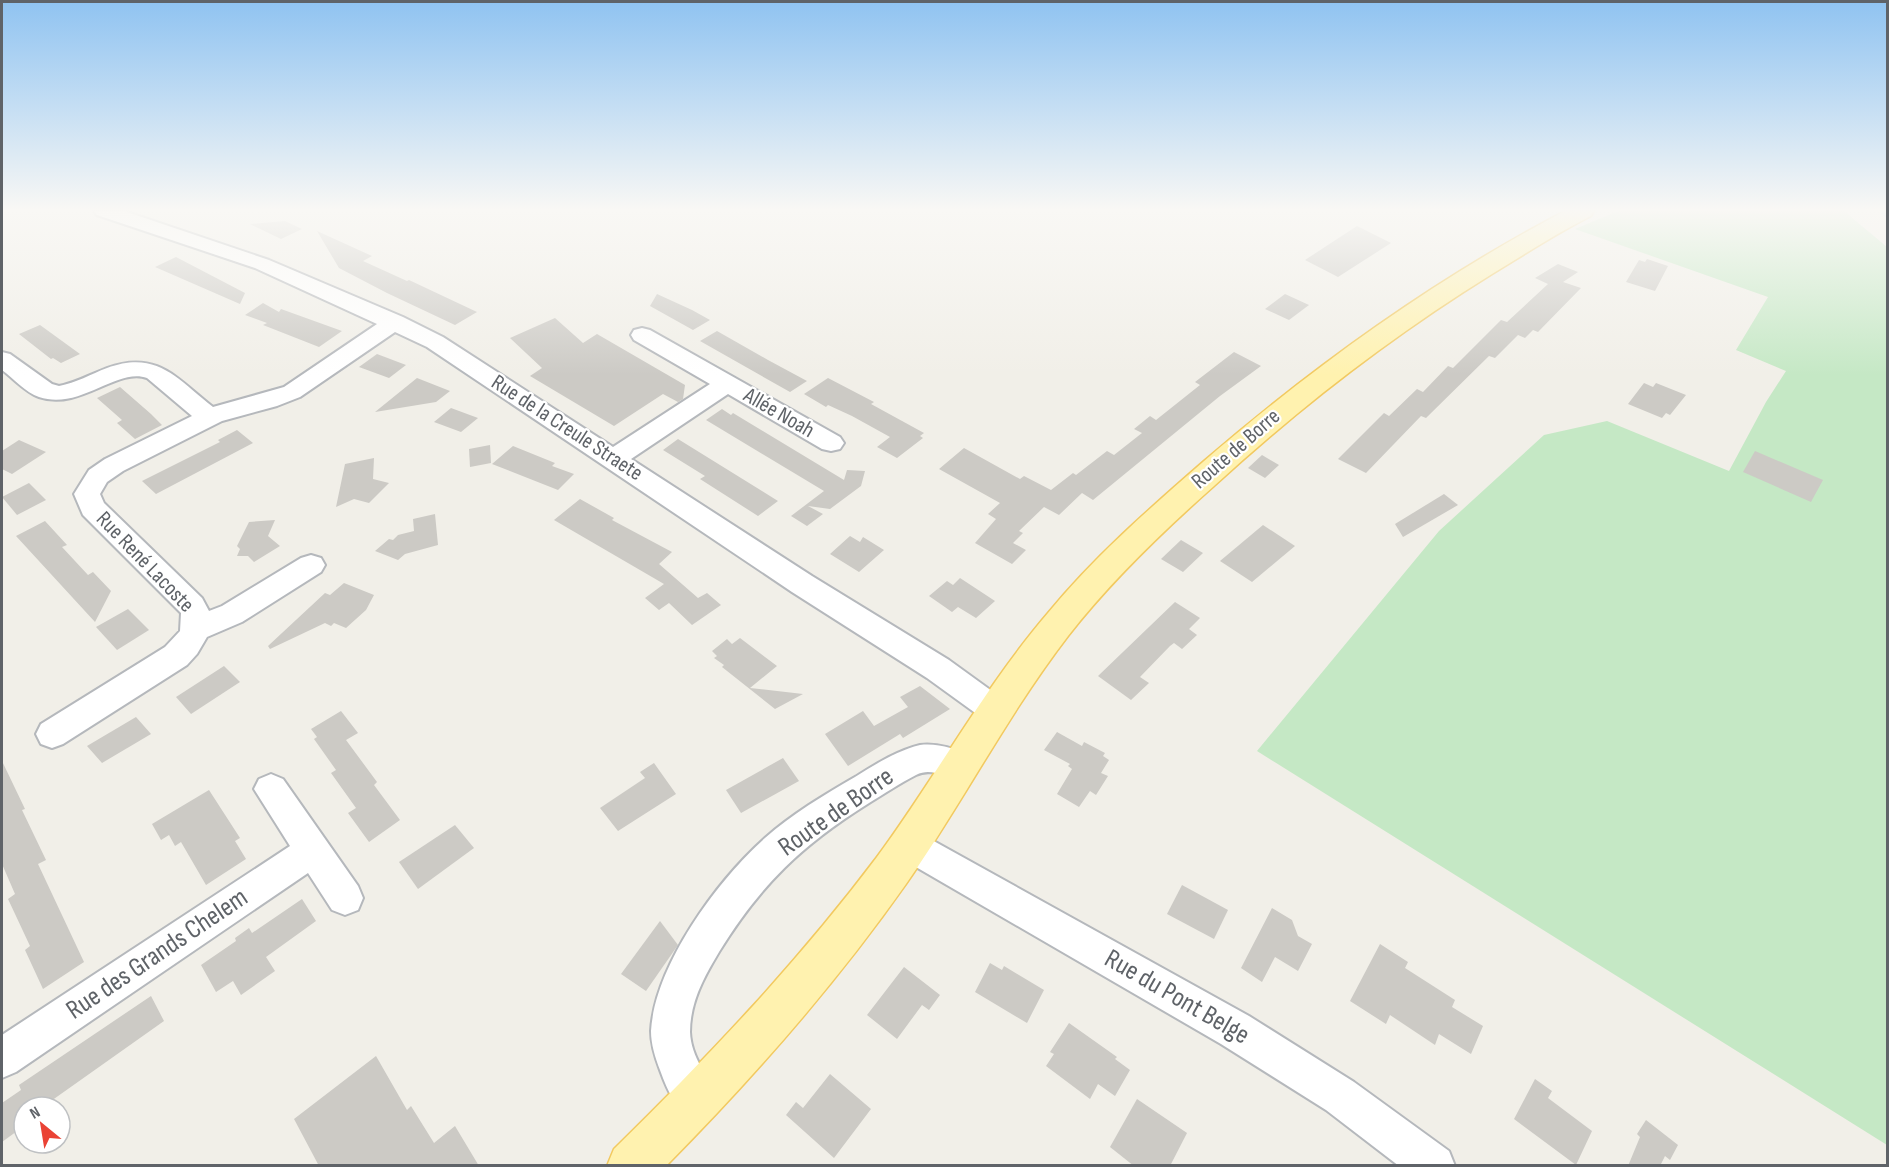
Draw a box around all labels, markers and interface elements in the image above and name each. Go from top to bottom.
street label: Rue de la Creule Straete [486,369,648,487]
street label: Allée Noah [738,381,819,444]
street label: Route de Borre [1186,403,1286,495]
street label: Rue René Lacoste [90,506,200,618]
street label: Route de Borre [772,761,900,863]
street label: Rue des Grands Chelem [60,882,254,1026]
street label: Rue du Pont Belge [1099,943,1255,1051]
north arrow [12,1095,72,1155]
text: N [27,1103,44,1124]

